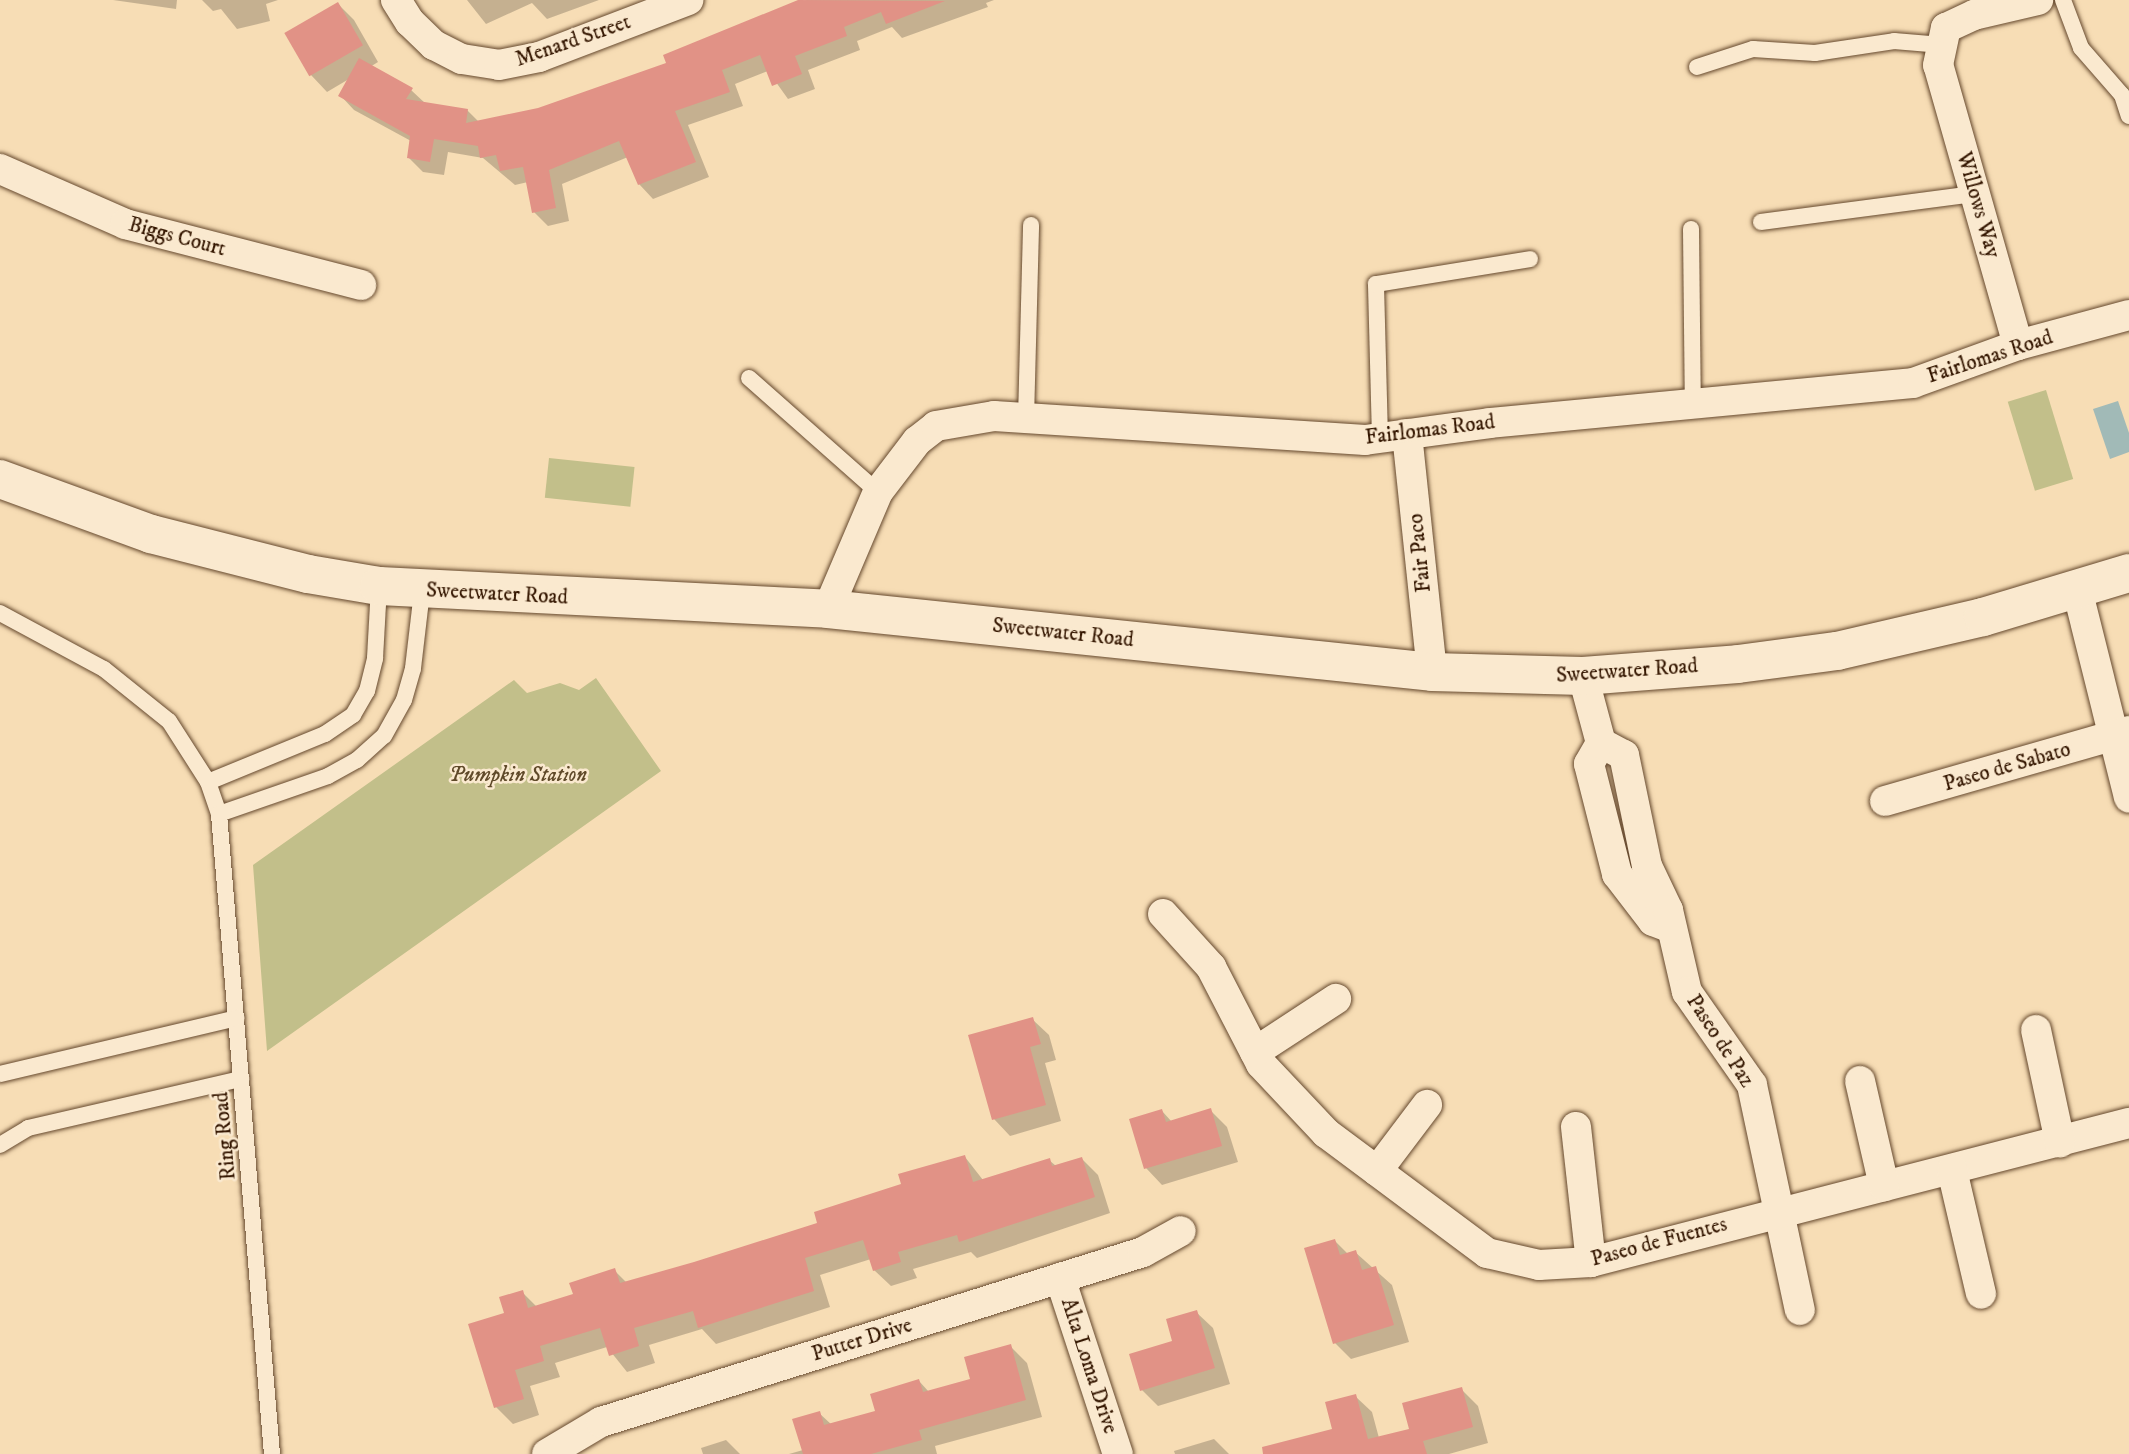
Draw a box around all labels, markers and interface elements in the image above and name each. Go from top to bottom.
street label: Menard Street [512,10,634,72]
street label: Willows Way [1951,149,2005,261]
street label: Biggs Court [126,212,228,262]
street label: Fairlomas Road [1924,325,2056,389]
street label: Fairlomas Road [1364,410,1496,450]
street label: Fair Paco [1403,512,1437,594]
street label: Sweetwater Road [425,578,569,610]
street label: Sweetwater Road [991,613,1135,653]
street label: Sweetwater Road [1555,653,1699,689]
street label: Paseo de Sabato [1941,737,2073,797]
park label: Pumpkin Station [449,762,587,788]
street label: Paseo de Paz [1681,990,1759,1092]
street label: Ring Road [209,1091,241,1181]
street label: Paseo de Fuentes [1588,1212,1730,1272]
street label: Alta Loma Drive [1055,1295,1123,1437]
street label: Putter Drive [809,1313,915,1367]

